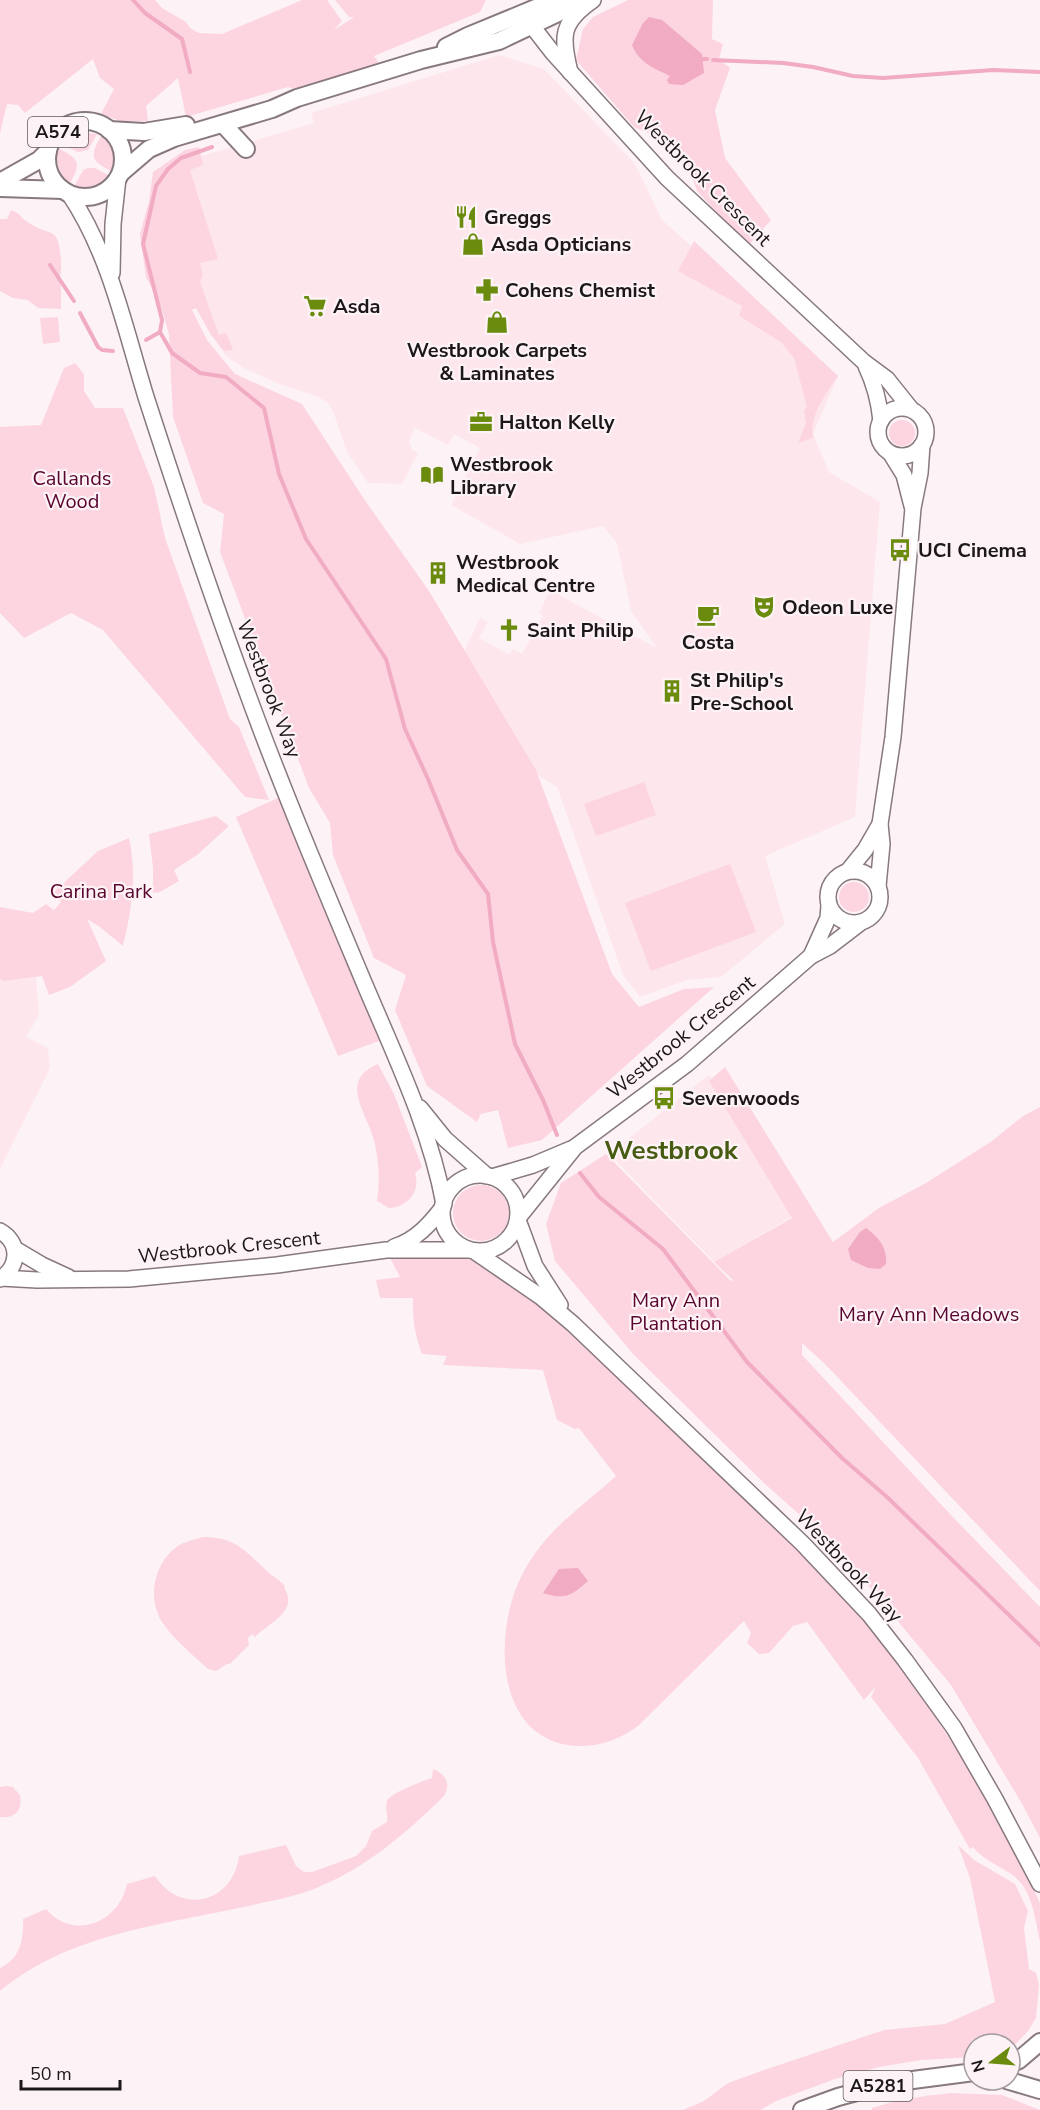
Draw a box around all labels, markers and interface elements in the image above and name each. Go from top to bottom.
street label: Westbrook Crescent [629,104,778,253]
road number: A574 [28,117,88,147]
restaurant icon: Greggs [453,204,479,230]
place label: Greggs [484,204,551,231]
shop icon: Asda Opticians [460,231,486,257]
place label: Asda Opticians [491,231,631,258]
pharmacy icon: Cohens Chemist [474,277,500,303]
place label: Cohens Chemist [505,277,655,304]
supermarket icon: Asda [302,293,328,319]
place label: Asda [333,293,380,320]
shop icon: Westbrook Carpets & Laminates [484,309,510,335]
place label: Westbrook Carpets & Laminates [407,337,587,387]
office icon: Halton Kelly [468,409,494,435]
place label: Halton Kelly [499,409,615,436]
place label: Westbrook Library [450,451,554,501]
library icon: Westbrook Library [419,462,445,488]
park label: Callands Wood [33,465,111,515]
bus stop icon: UCI Cinema [887,537,913,563]
place label: UCI Cinema [918,537,1027,564]
place label: Westbrook Medical Centre [456,549,595,599]
building icon: Westbrook Medical Centre [425,560,451,586]
theatre icon: Odeon Luxe [751,594,777,620]
place label: Odeon Luxe [782,594,893,621]
cafe icon: Costa [695,602,721,628]
street label: Westbrook Way [230,616,308,763]
church icon: Saint Philip [496,617,522,643]
place label: Saint Philip [527,617,634,644]
place label: Costa [682,629,734,656]
place label: St Philip's Pre-School [690,667,794,717]
building icon: St Philip's Pre-School [659,678,685,704]
park label: Carina Park [50,878,153,905]
street label: Westbrook Crescent [601,968,761,1105]
bus stop icon: Sevenwoods [651,1085,677,1111]
place label: Sevenwoods [682,1085,800,1112]
district label: Westbrook [604,1133,739,1168]
street label: Westbrook Crescent [137,1224,322,1270]
park label: Mary Ann Plantation [630,1287,722,1337]
park label: Mary Ann Meadows [839,1301,1019,1328]
street label: Westbrook Way [789,1504,909,1629]
north arrow [962,2032,1022,2092]
scale bar [21,2053,120,2091]
text: N [966,2057,991,2075]
text: 50 m [30,2062,72,2086]
road number: A5281 [844,2071,912,2101]

